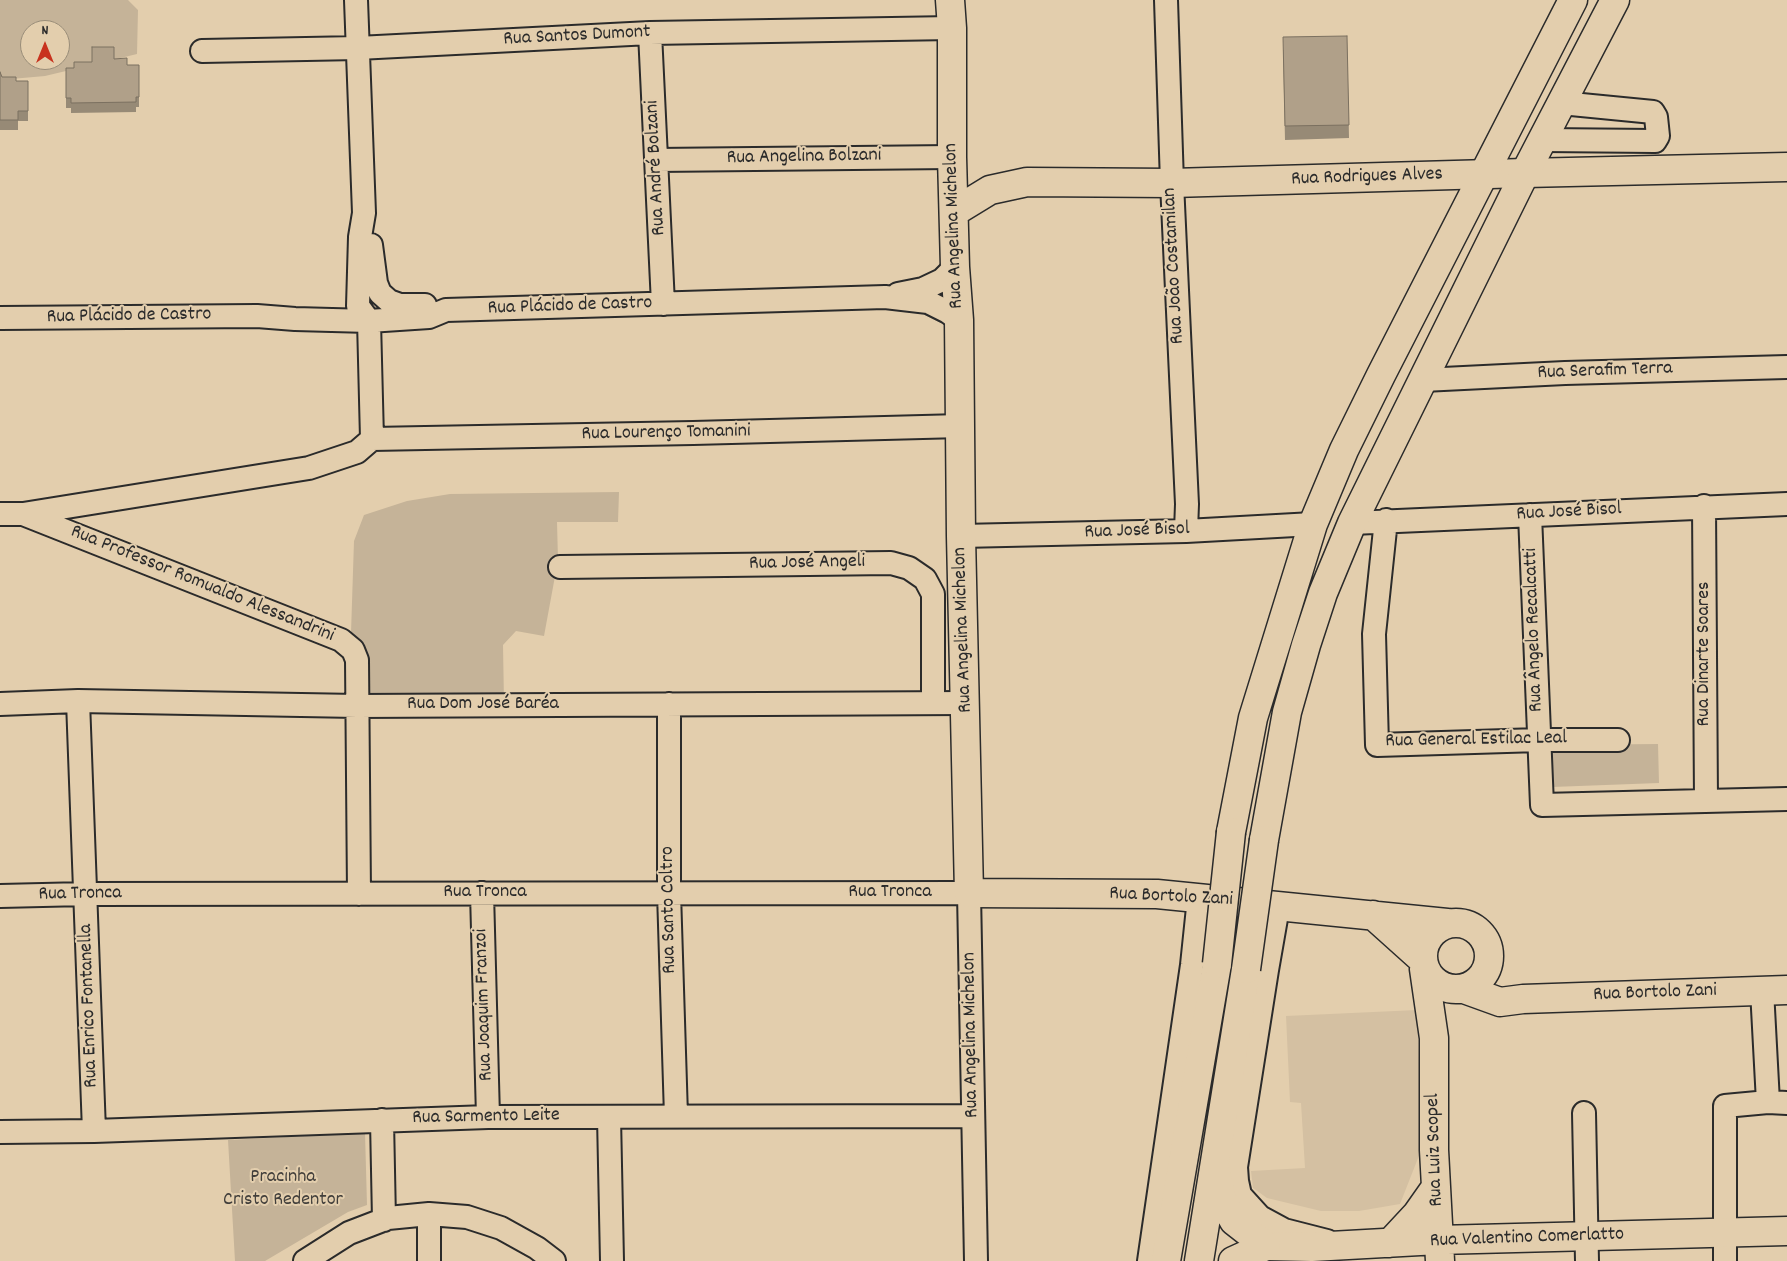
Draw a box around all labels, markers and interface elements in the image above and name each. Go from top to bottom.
north arrow [20,20,70,70]
text: N [42,21,48,41]
street label: Rua Santos Dumont [503,21,651,53]
street label: Rua André Bolzani [641,100,673,236]
street label: Rua Angelina Michelon [940,143,970,309]
street label: Rua Angelina Bolzani [726,145,882,171]
street label: Rua Rodrigues Alves [1291,163,1443,193]
street label: Rua João Costamilan [1159,187,1191,345]
street label: Rua Plácido de Castro [487,292,653,322]
street label: Rua Plácido de Castro [46,304,212,330]
street label: Rua Serafim Terra [1537,358,1673,386]
street label: Rua Lourenço Tomanini [581,421,751,447]
street label: Rua José Bisol [1516,498,1622,528]
street label: Rua José Bisol [1084,518,1190,546]
street label: Rua Professor Romualdo Alessandrini [66,521,338,649]
street label: Rua Angelina Michelon [949,547,979,713]
street label: Rua Ângelo Recalcatti [1520,548,1550,712]
street label: Rua José Angeli [749,551,865,577]
street label: Rua Dinarte Soares [1693,582,1717,726]
street label: Rua Dom José Baréa [407,693,559,717]
street label: Rua General Estilac Leal [1385,727,1567,755]
street label: Rua Santo Coltro [657,846,683,974]
street label: Rua Tronca [443,881,527,905]
street label: Rua Tronca [848,881,932,905]
street label: Rua Tronca [38,882,122,908]
street label: Rua Bortolo Zani [1109,883,1233,913]
street label: Rua Enrico Fontanella [75,924,105,1088]
street label: Rua Joaquim Franzoi [470,928,500,1082]
street label: Rua Angelina Michelon [959,952,985,1118]
street label: Rua Bortolo Zani [1593,980,1717,1008]
street label: Rua Luiz Scopel [1422,1093,1450,1207]
street label: Rua Sarmento Leite [412,1105,560,1131]
park label: Pracinha Cristo Redentor [223,1166,343,1213]
street label: Rua Valentino Comerlatto [1429,1224,1625,1254]

